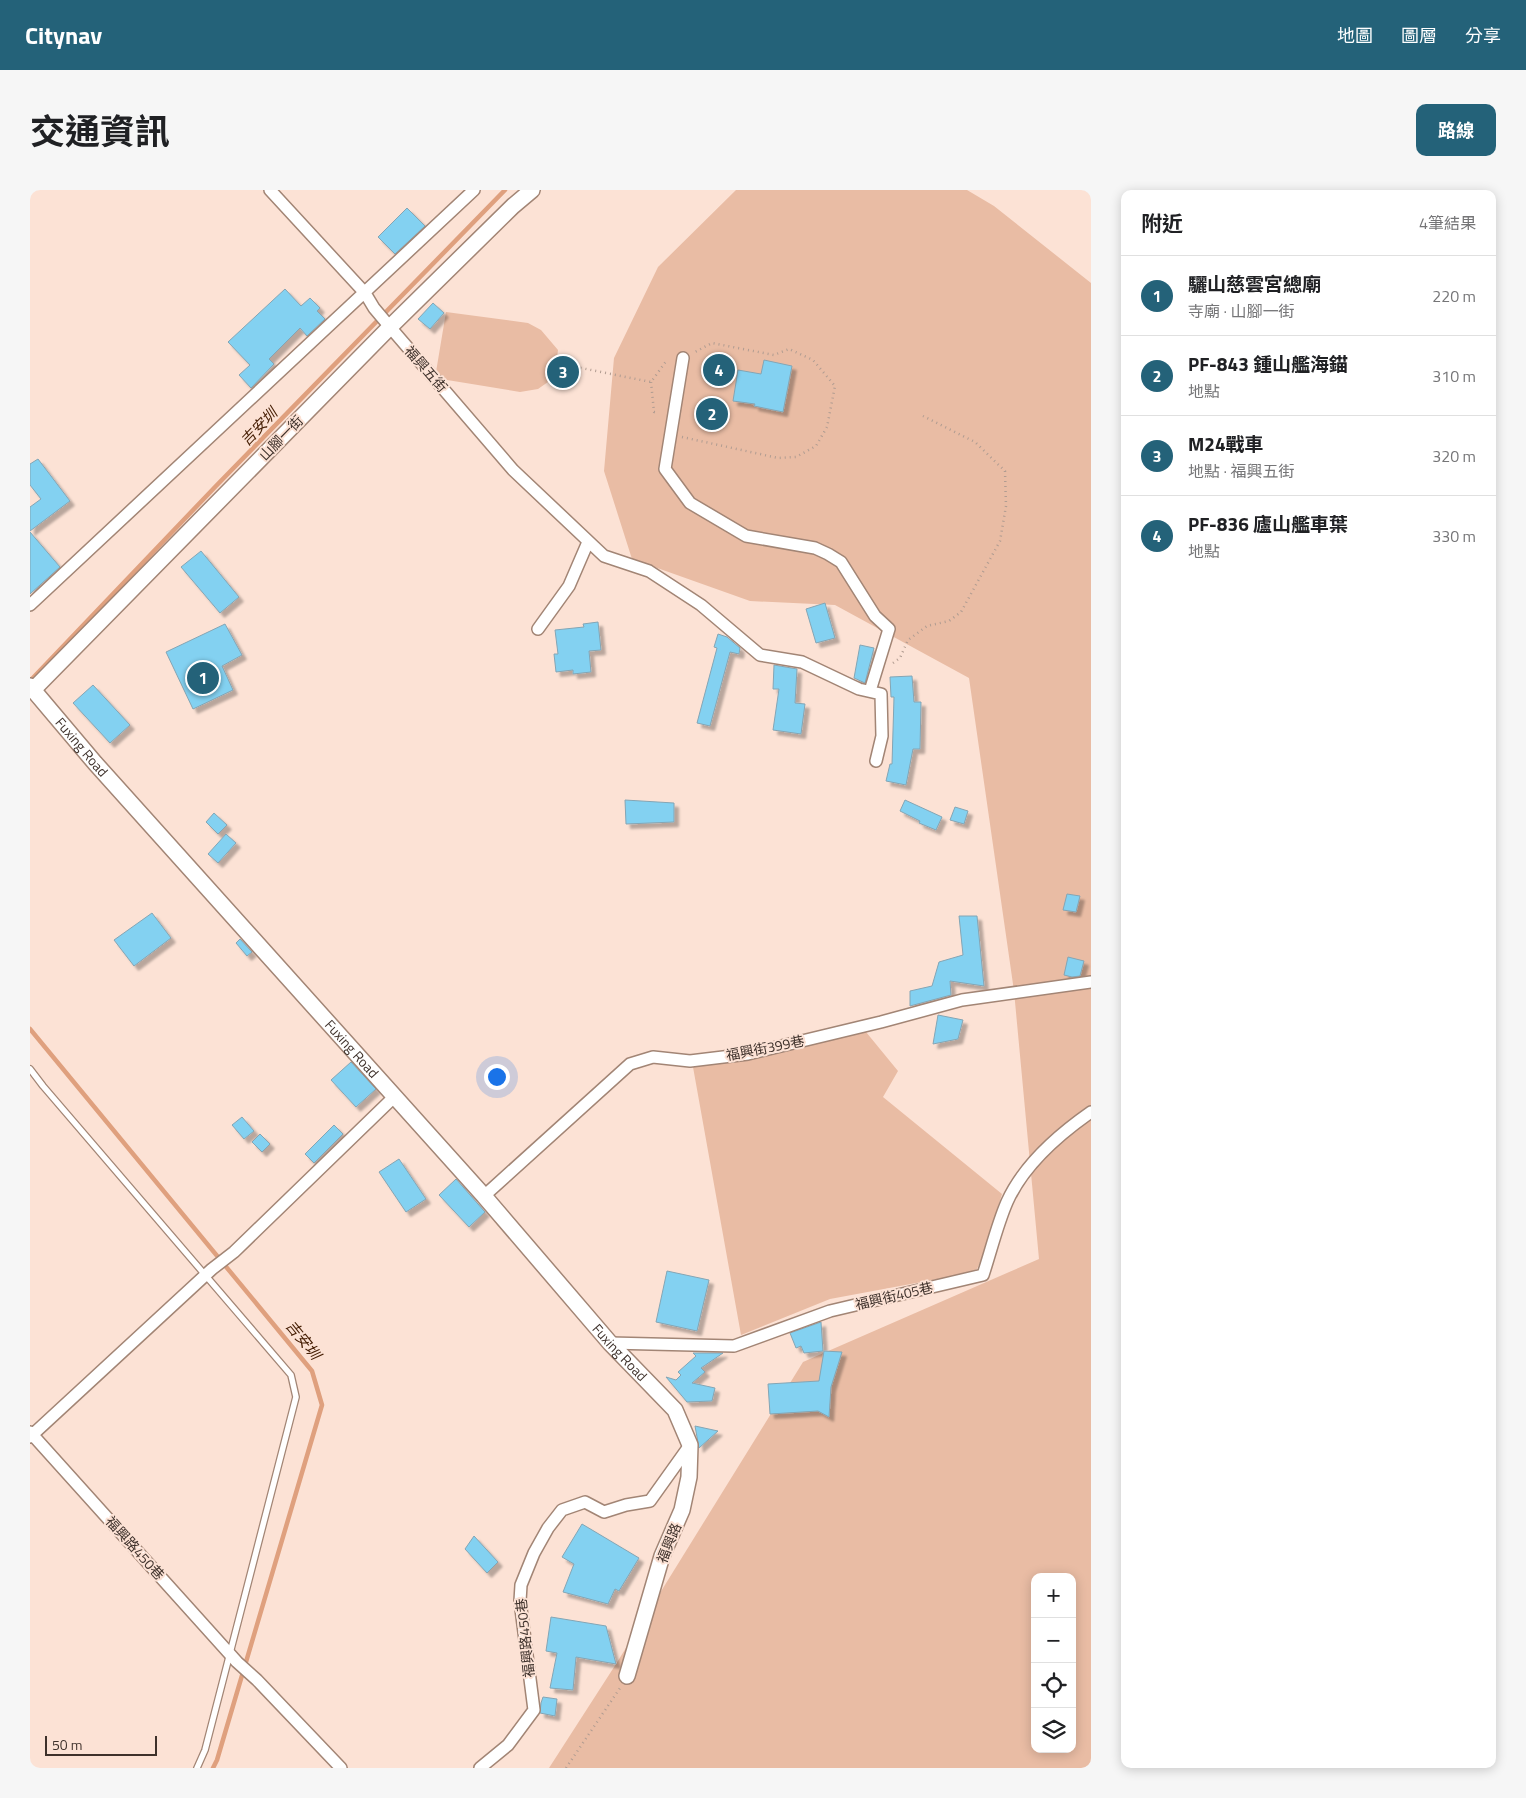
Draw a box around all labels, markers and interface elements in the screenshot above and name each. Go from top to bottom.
text: Citynav [25,17,102,53]
text: 地圖 [1337,22,1373,49]
text: 圖層 [1401,22,1437,49]
text: 分享 [1465,22,1501,49]
text: 交通資訊 [30,104,170,158]
button: 路線 [1416,104,1496,156]
text: 附近 [1141,207,1183,239]
text: 4筆結果 [1419,211,1476,235]
text: 驪山慈雲宮總廟 [1188,269,1321,298]
text: 1 [1153,284,1161,308]
text: 220 m [1432,284,1476,308]
text: 寺廟 · 山腳一街 [1188,299,1295,323]
street label: 福興五街 [400,341,453,397]
text: PF-843 鍾山艦海錨 [1188,349,1348,378]
pin: 4 [703,351,735,389]
pin: 3 [547,353,579,391]
text: 2 [1153,364,1161,388]
text: 310 m [1432,364,1476,388]
text: 地點 [1188,379,1220,403]
pin: 2 [696,395,728,433]
water label: 吉安圳 [235,401,284,451]
street label: 山腳一街 [254,410,308,465]
text: M24戰車 [1188,429,1264,458]
text: 3 [1153,444,1161,468]
text: 320 m [1432,444,1476,468]
text: 地點 · 福興五街 [1188,459,1295,483]
text: PF-836 廬山艦車葉 [1188,509,1348,538]
text: 4 [1153,524,1161,548]
text: 330 m [1432,524,1476,548]
text: 地點 [1188,539,1220,563]
pin: 1 [187,659,219,697]
street label: Fuxing Road [51,712,113,781]
street label: Fuxing Road [320,1015,384,1082]
street label: 福興街399巷 [724,1030,806,1065]
your location [484,1064,510,1090]
street label: 福興街405巷 [853,1276,935,1315]
water label: 吉安圳 [280,1315,328,1366]
street label: Fuxing Road [588,1319,652,1386]
street label: 福興路450巷 [101,1511,170,1584]
street label: 福興路 [651,1519,686,1566]
map controls [1031,1573,1076,1753]
button: + [1031,1573,1076,1618]
street label: 福興路450巷 [510,1597,539,1679]
button: − [1031,1618,1076,1663]
button: locate [1031,1663,1076,1708]
button: layers [1031,1708,1076,1753]
scale bar [45,1733,158,1756]
text: 50 m [52,1734,82,1755]

